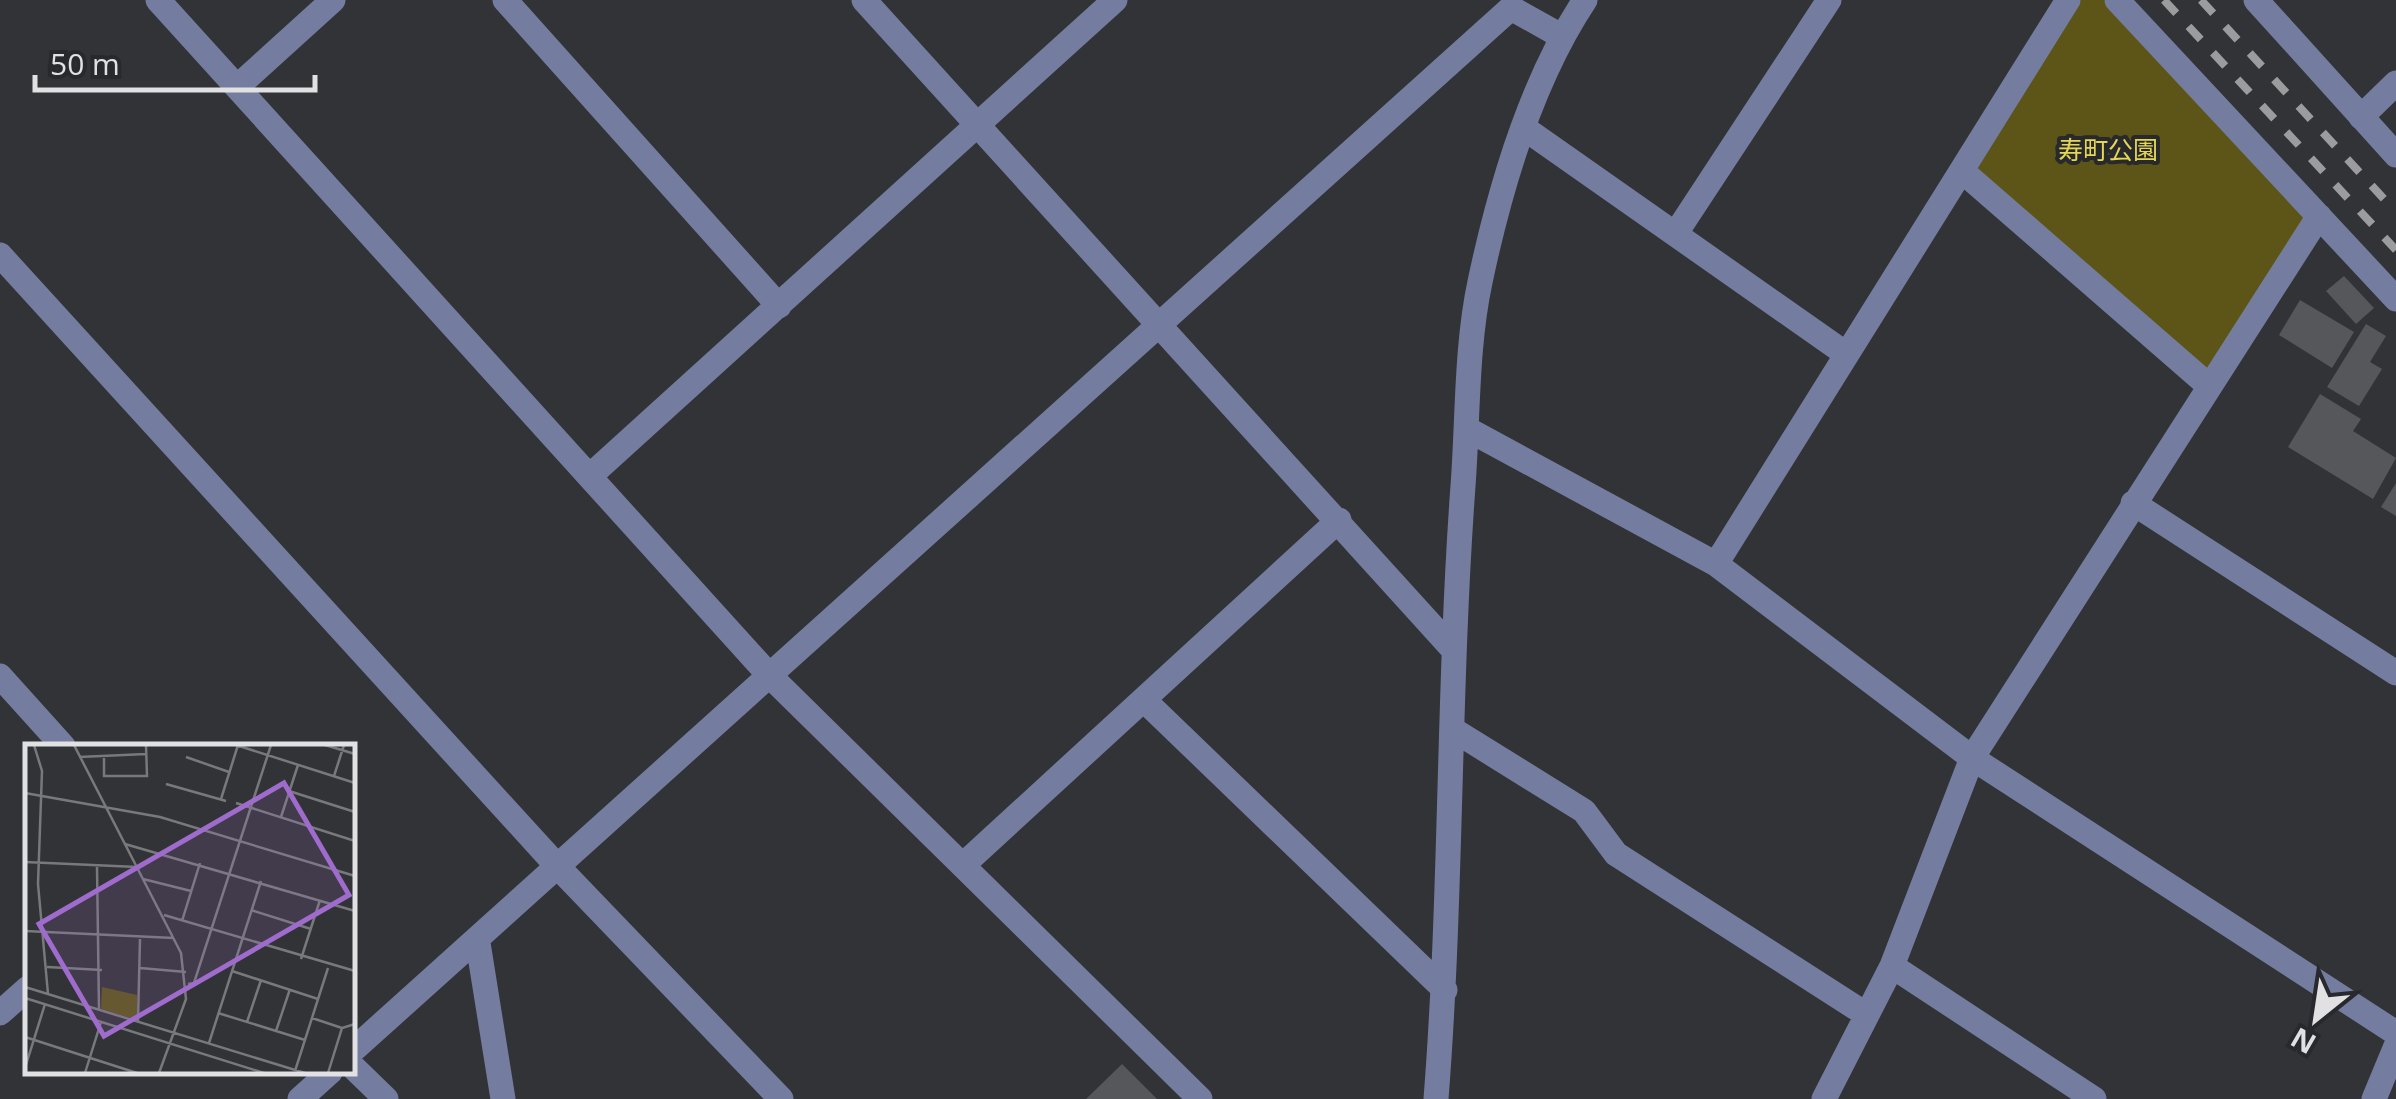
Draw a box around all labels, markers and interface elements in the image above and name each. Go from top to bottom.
scale bar [35,30,315,92]
text: 50 m [50,43,120,84]
park label: 寿町公園 [2058,132,2158,166]
inset map [25,744,355,1074]
north arrow [2266,969,2366,1069]
text: N [2284,1019,2322,1064]

